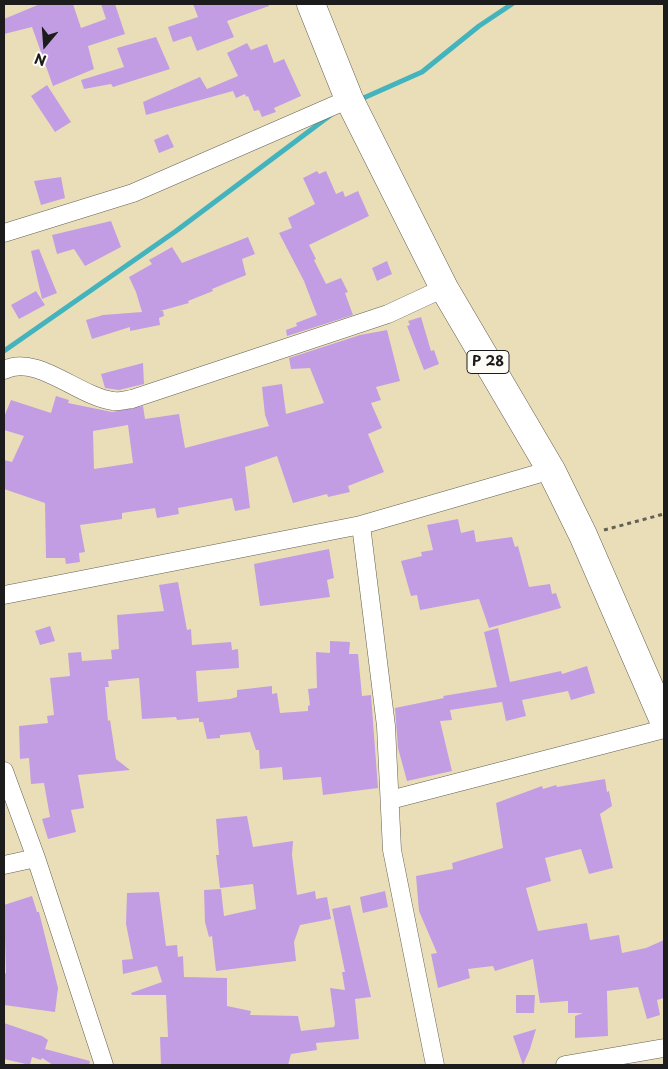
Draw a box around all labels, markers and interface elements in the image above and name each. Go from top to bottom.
north arrow [20,20,70,70]
text: N [32,48,49,71]
road number: P 28 [467,351,509,374]

